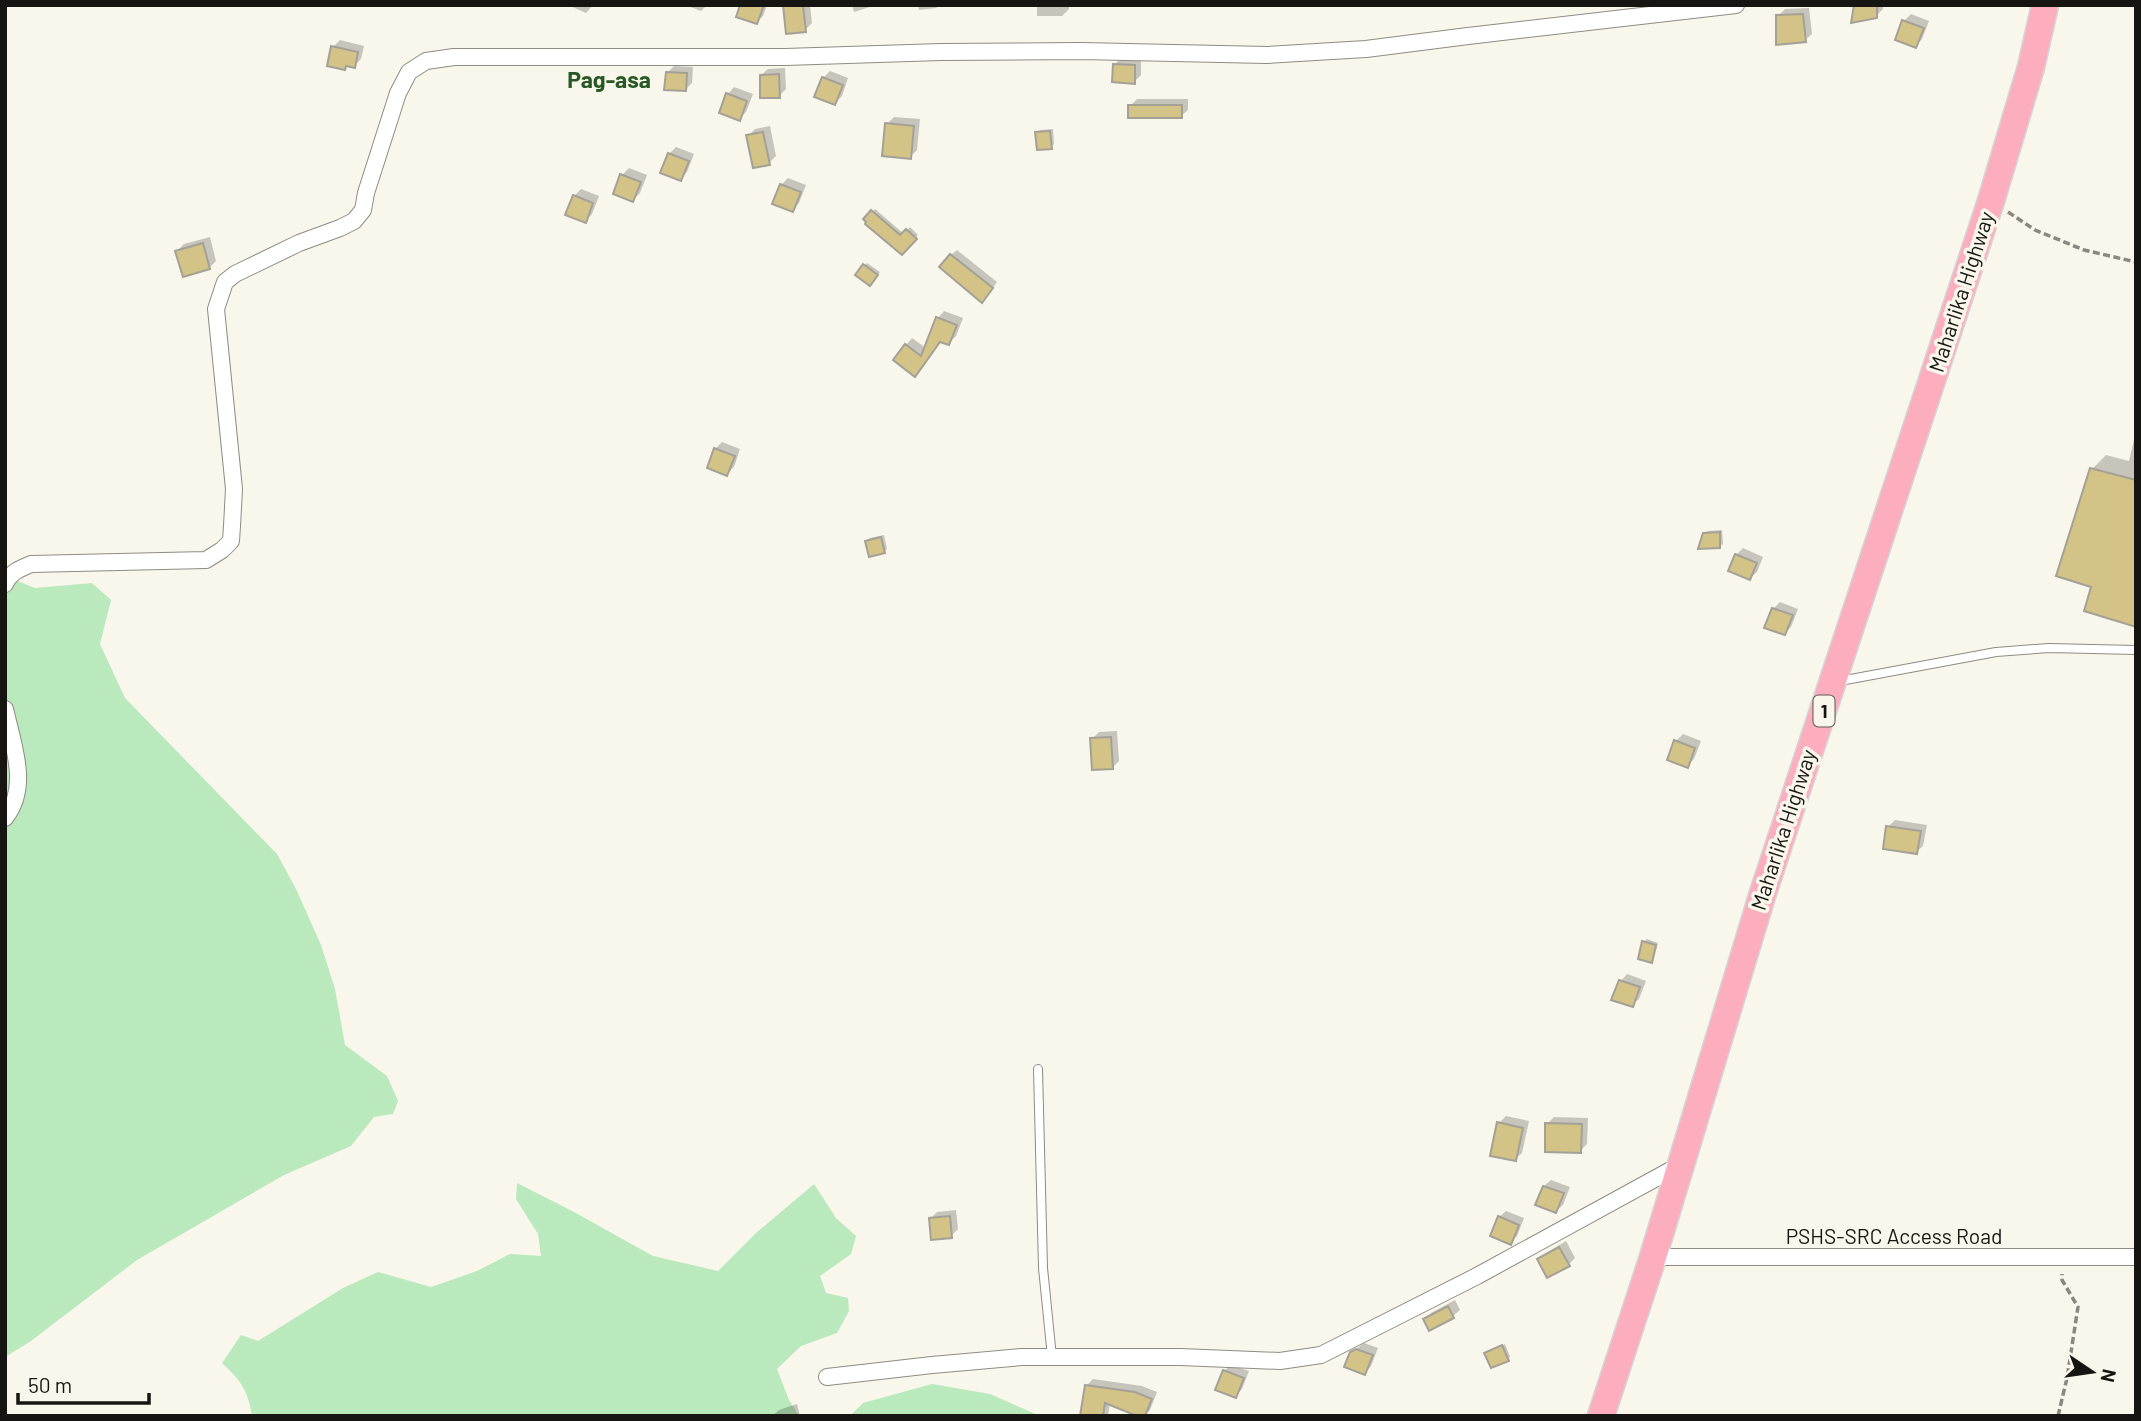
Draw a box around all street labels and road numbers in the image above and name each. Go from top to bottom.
street label: Maharlika Highway [1923,208,1998,375]
road number: 1 [1814,696,1834,726]
street label: Maharlika Highway [1745,746,1820,913]
street label: PSHS-SRC Access Road [1786,1223,2002,1248]

